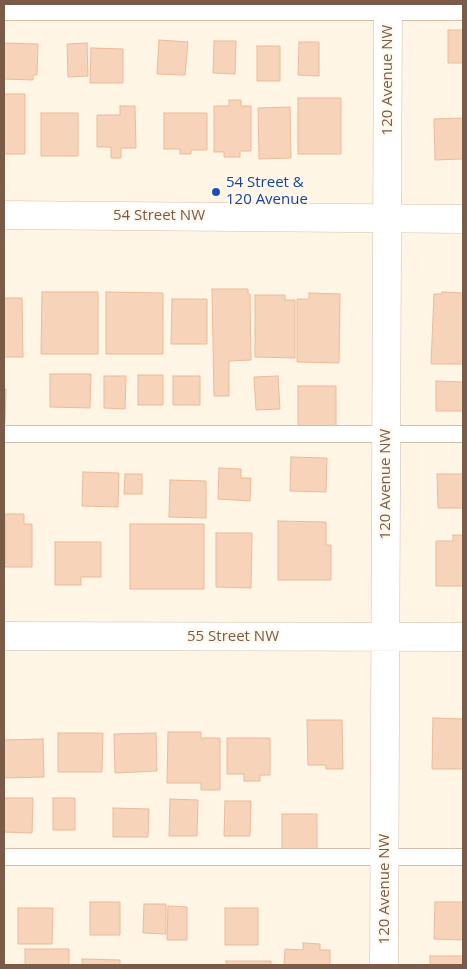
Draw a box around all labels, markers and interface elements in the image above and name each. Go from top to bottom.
street label: 120 Avenue NW [379,25,397,135]
place label: 54 Street & 120 Avenue [226,174,308,209]
marker: 54 Street & 120 Avenue [210,186,222,198]
street label: 54 Street NW [113,207,205,225]
street label: 120 Avenue NW [377,429,395,539]
street label: 55 Street NW [187,628,279,646]
street label: 120 Avenue NW [376,834,394,944]

